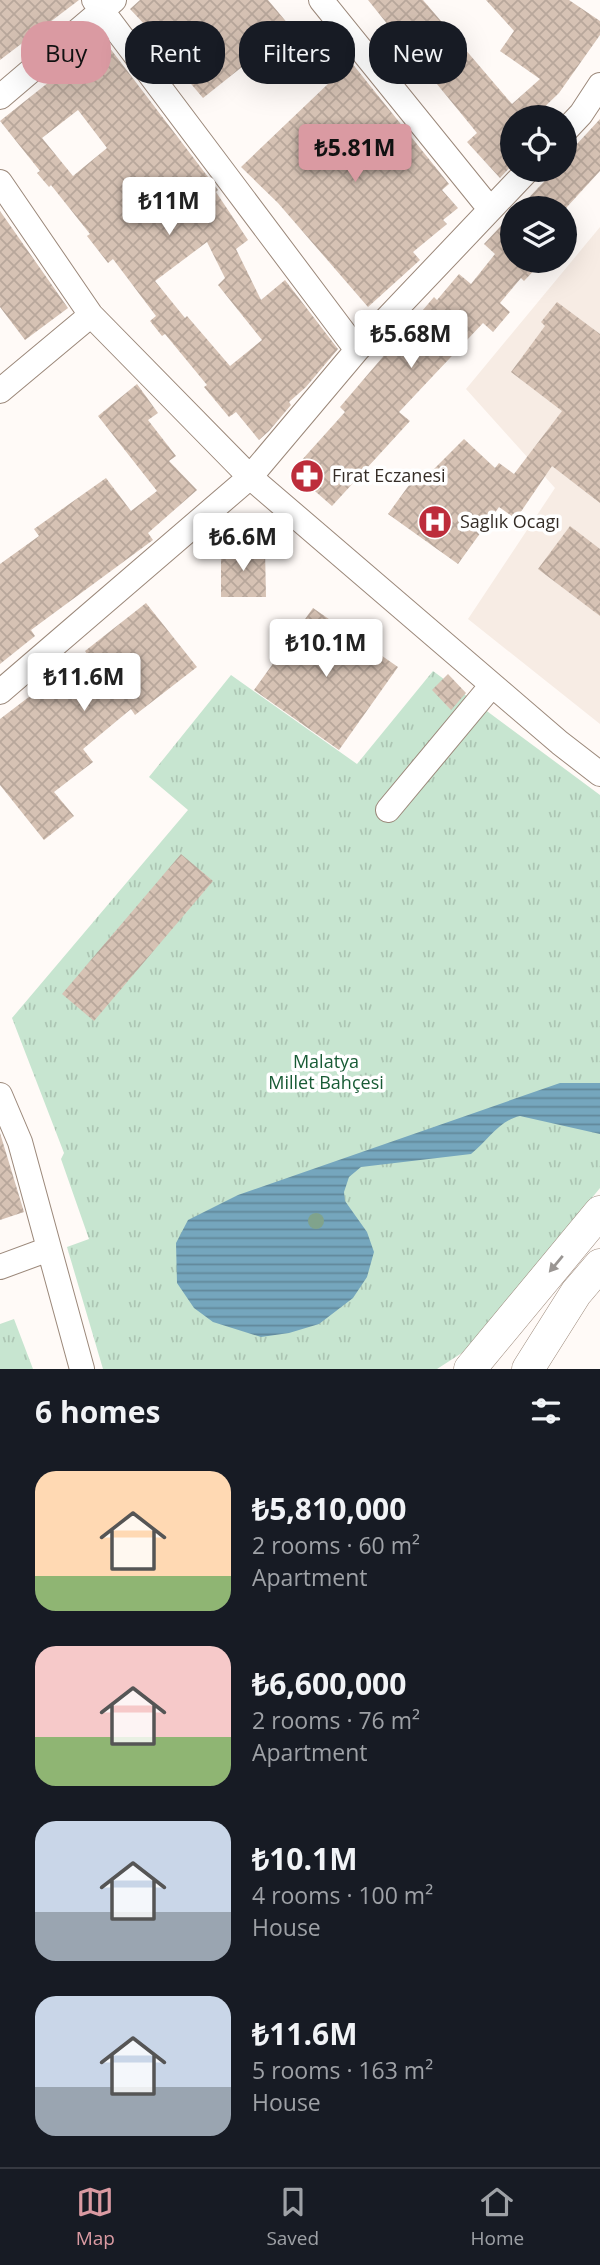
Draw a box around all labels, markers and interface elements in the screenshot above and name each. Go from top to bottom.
chip: Buy [21,21,111,84]
chip: Rent [125,21,225,84]
chip: Filters [239,21,355,84]
chip: New [369,21,467,84]
map controls [500,105,577,273]
button: locate [500,105,577,182]
pin: ₺5.81M [298,124,412,184]
text: ₺5.81M [315,131,395,163]
pin: ₺11M [128,177,210,237]
text: ₺11M [138,184,200,216]
button: layers [500,196,577,273]
pin: ₺5.68M [354,310,468,370]
text: ₺5.68M [371,317,451,349]
pharmacy icon: Fırat Eczanesi [288,457,326,495]
place label: Fırat Eczanesi [332,463,446,487]
hospital icon: Saglık Ocagı [416,503,454,541]
place label: Saglık Ocagı [460,509,560,533]
pin: ₺6.6M [194,514,292,573]
text: ₺6.6M [209,520,277,552]
pin: ₺10.1M [269,620,383,679]
text: ₺10.1M [286,626,366,658]
pin: ₺11.6M [27,654,141,713]
text: ₺11.6M [44,660,124,692]
park label: Malatya Millet Bahçesi [268,1049,384,1094]
one-way arrow [549,1255,564,1273]
text: 6 homes [35,1391,160,1432]
icon: filters [527,1392,565,1430]
text: ₺5,810,000 [252,1488,406,1529]
icon: home [91,1499,175,1583]
text: 2 rooms · 60 m² [252,1529,420,1561]
text: Apartment [252,1561,368,1593]
text: ₺6,600,000 [252,1663,406,1704]
icon: home [91,1674,175,1758]
text: 2 rooms · 76 m² [252,1704,420,1736]
text: Apartment [252,1736,368,1768]
text: ₺10.1M [252,1838,357,1879]
icon: home [91,1849,175,1933]
text: 4 rooms · 100 m² [252,1879,433,1911]
text: House [252,1911,321,1943]
text: ₺11.6M [252,2013,357,2054]
icon: home [91,2024,175,2108]
text: 5 rooms · 163 m² [252,2054,433,2086]
text: House [252,2086,321,2118]
tab: Map [76,2183,115,2251]
tab: Saved [266,2183,319,2251]
tab: Home [471,2183,524,2251]

